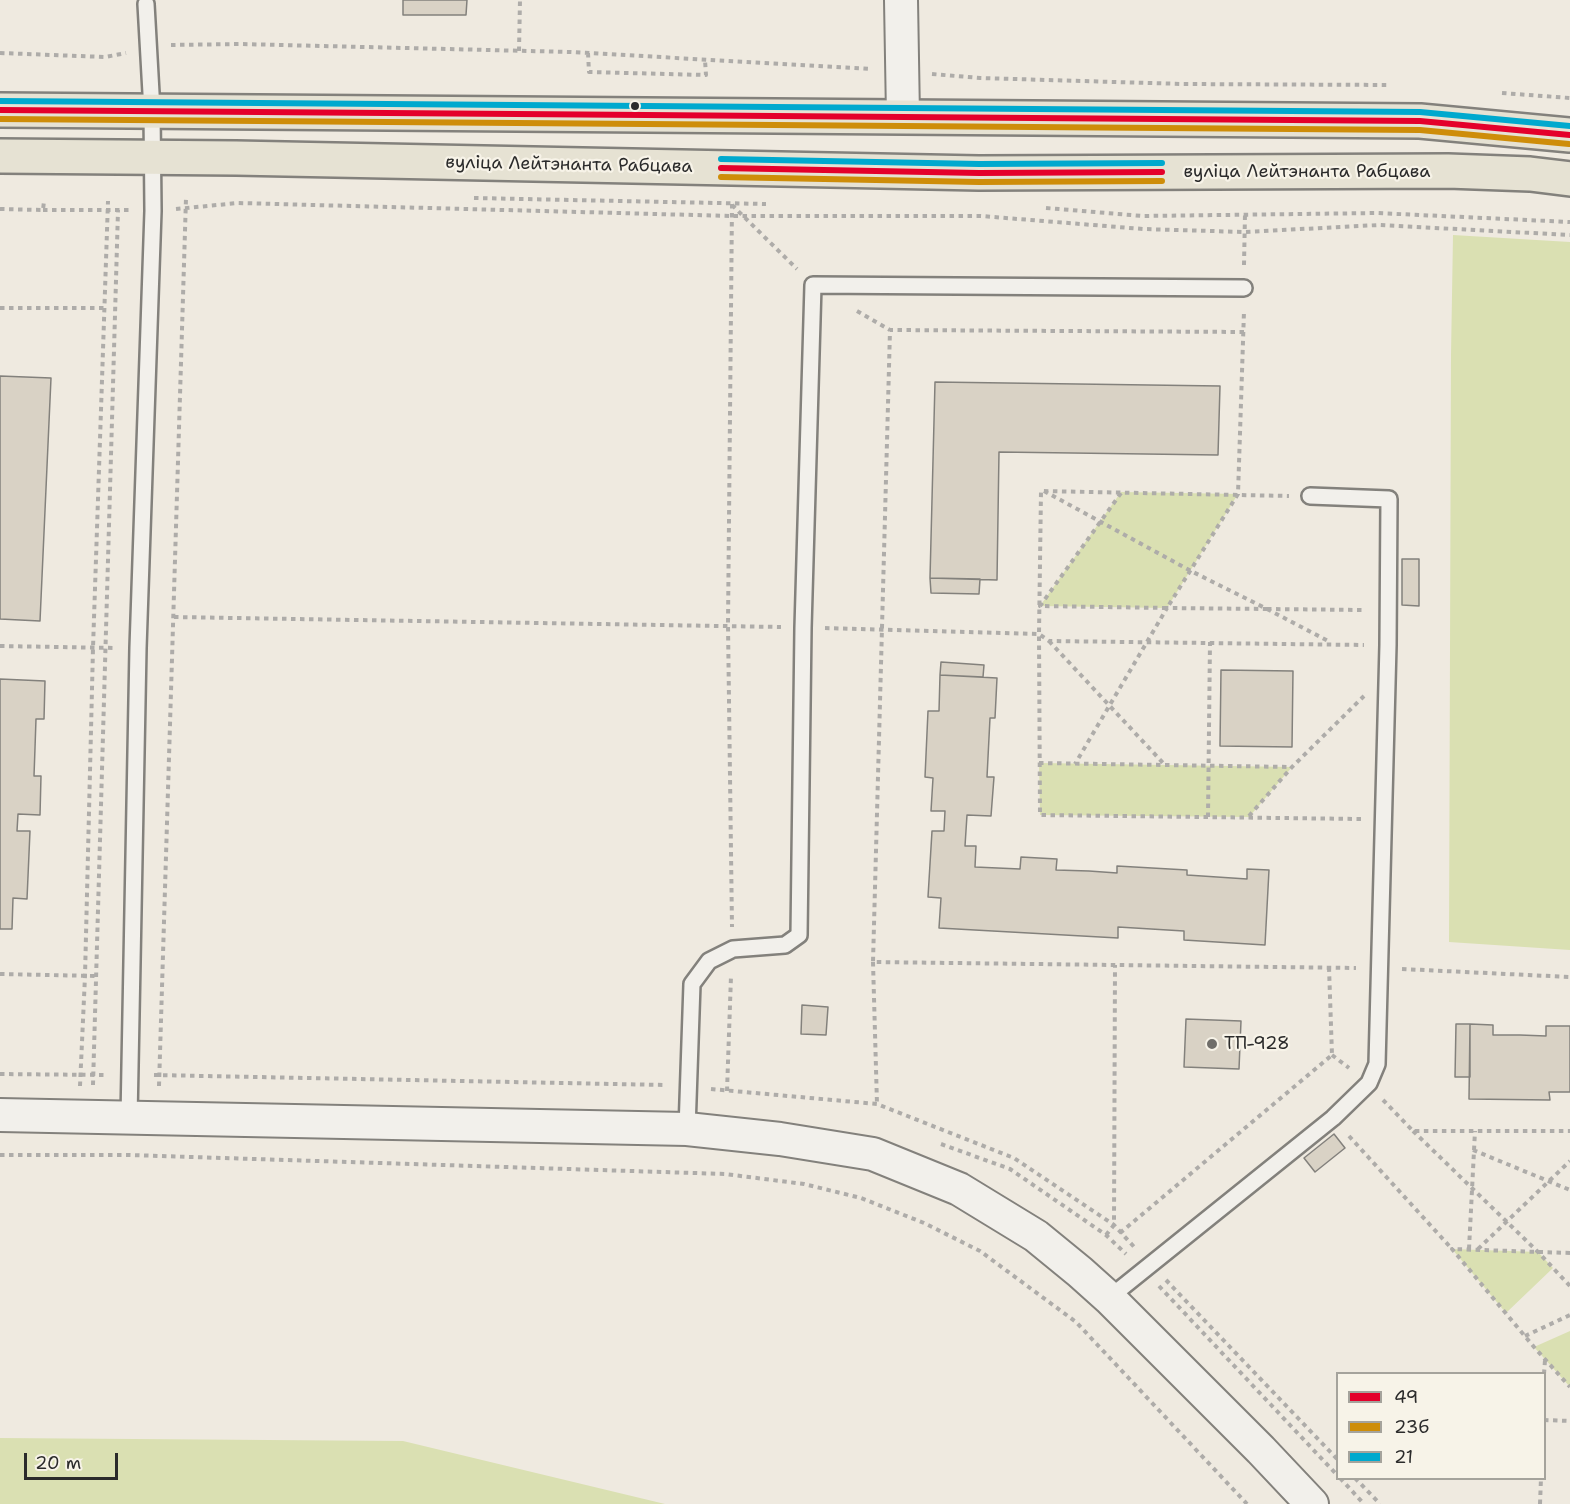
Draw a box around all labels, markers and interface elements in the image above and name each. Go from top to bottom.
unlabelled marker [629,100,641,112]
street label: вуліца Лейтэнанта Рабцава [445,152,693,178]
street label: вуліца Лейтэнанта Рабцава [1183,161,1431,183]
place label: ТП-928 [1224,1033,1290,1055]
marker: ТП-928 [1205,1037,1219,1051]
legend [1336,1372,1546,1480]
text: 49 [1394,1385,1418,1409]
text: 23б [1394,1415,1429,1439]
scale bar [27,1441,122,1479]
text: 21 [1394,1445,1413,1469]
text: 20 m [35,1451,81,1475]

